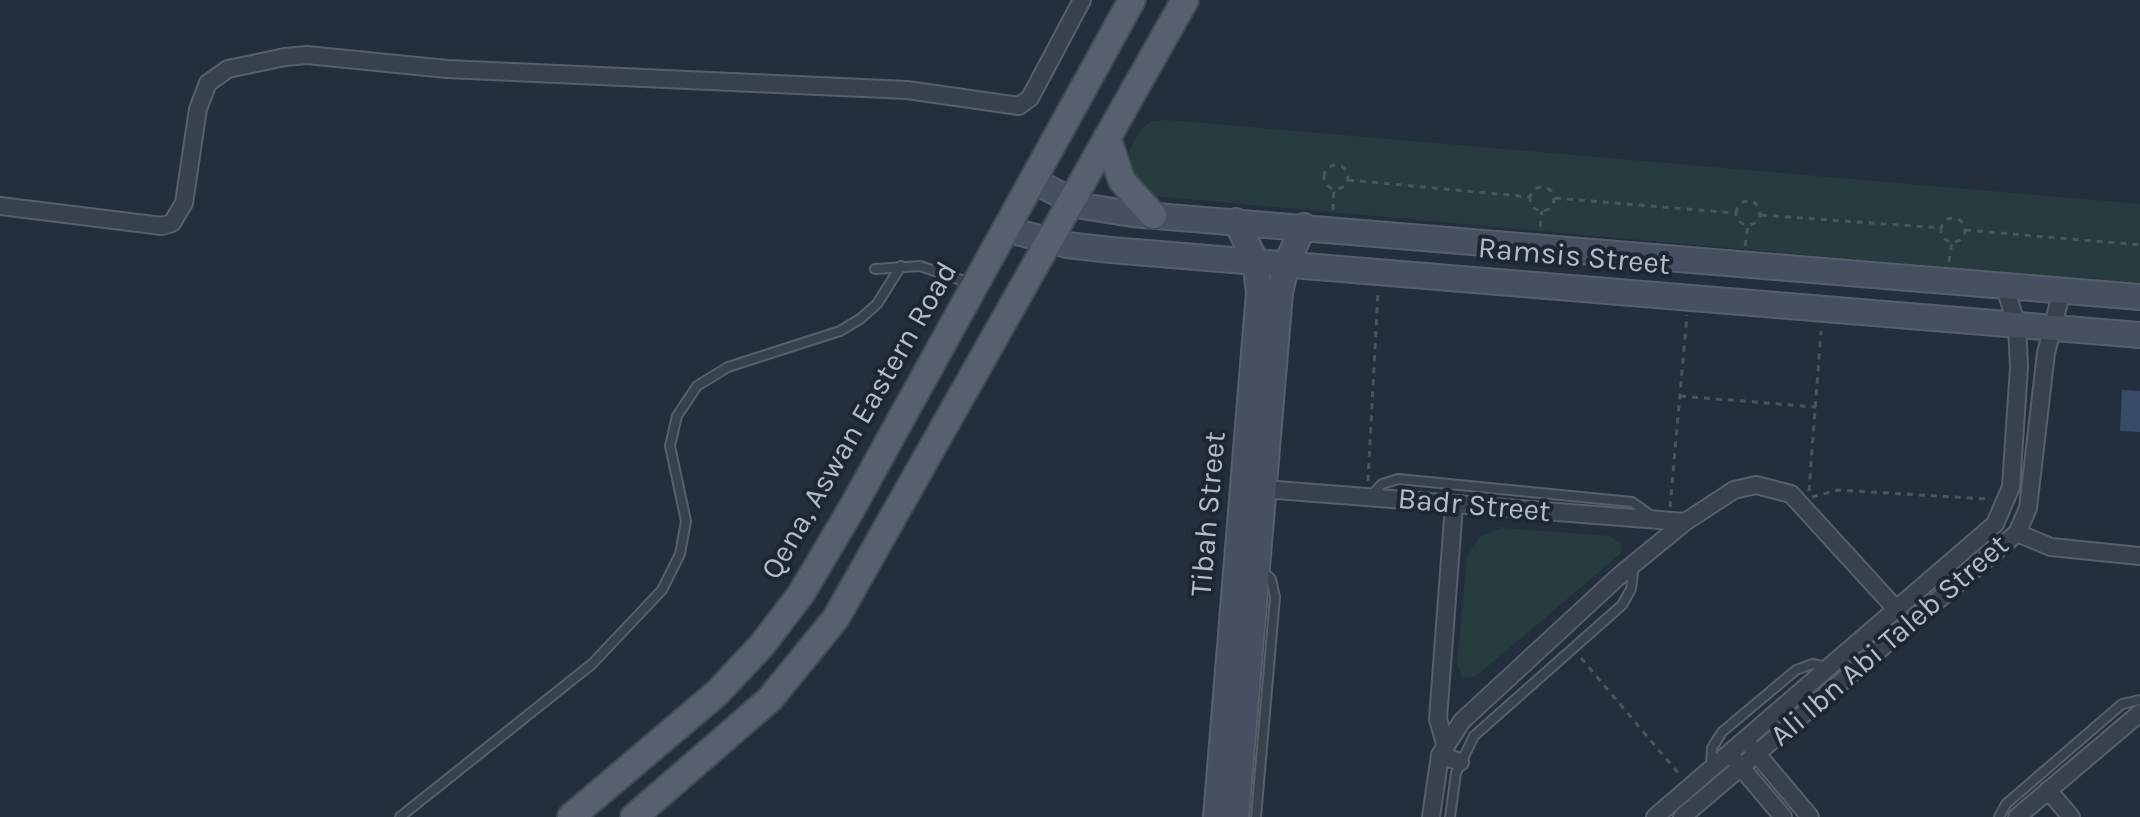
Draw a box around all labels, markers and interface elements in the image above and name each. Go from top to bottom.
street label: Ramsis Street [1476,231,1672,283]
street label: Qena, Aswan Eastern Road [754,256,966,586]
street label: Tibah Street [1184,430,1234,598]
street label: Badr Street [1396,481,1552,531]
street label: Ali Ibn Abi Taleb Street [1763,528,2017,754]

